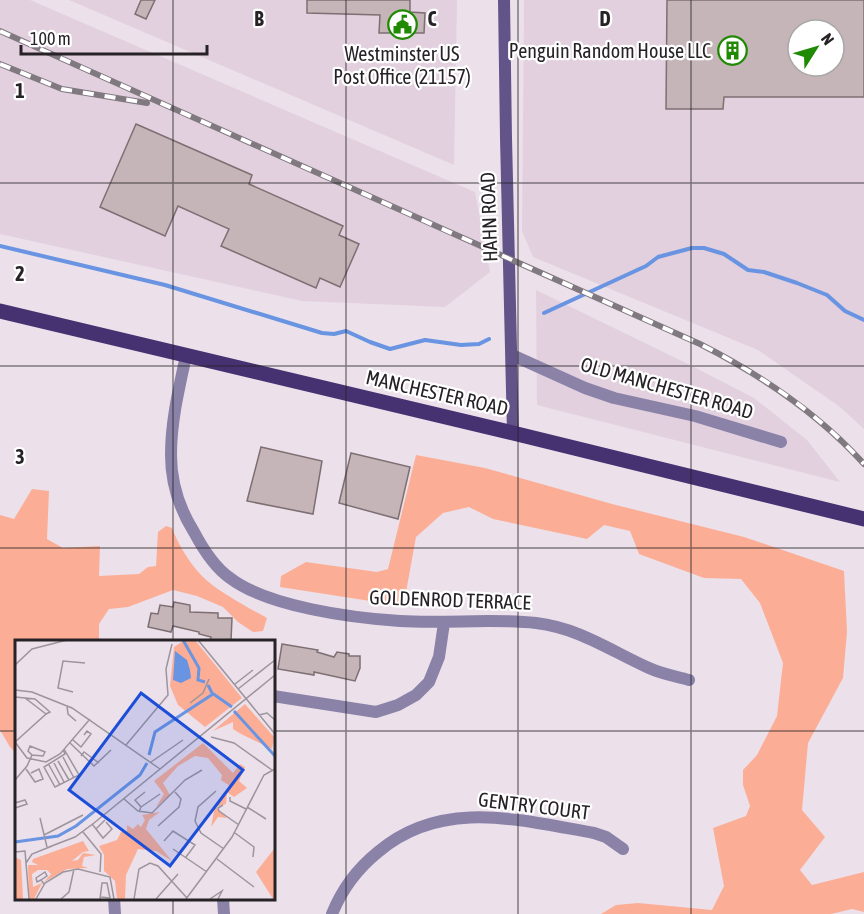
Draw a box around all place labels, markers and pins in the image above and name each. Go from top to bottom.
public building icon: Westminster US Post Office (21157) [386,8,418,40]
building icon: Penguin Random House LLC [716,35,748,67]
place label: Penguin Random House LLC [509,39,711,62]
place label: Westminster US Post Office (21157) [333,42,471,88]

